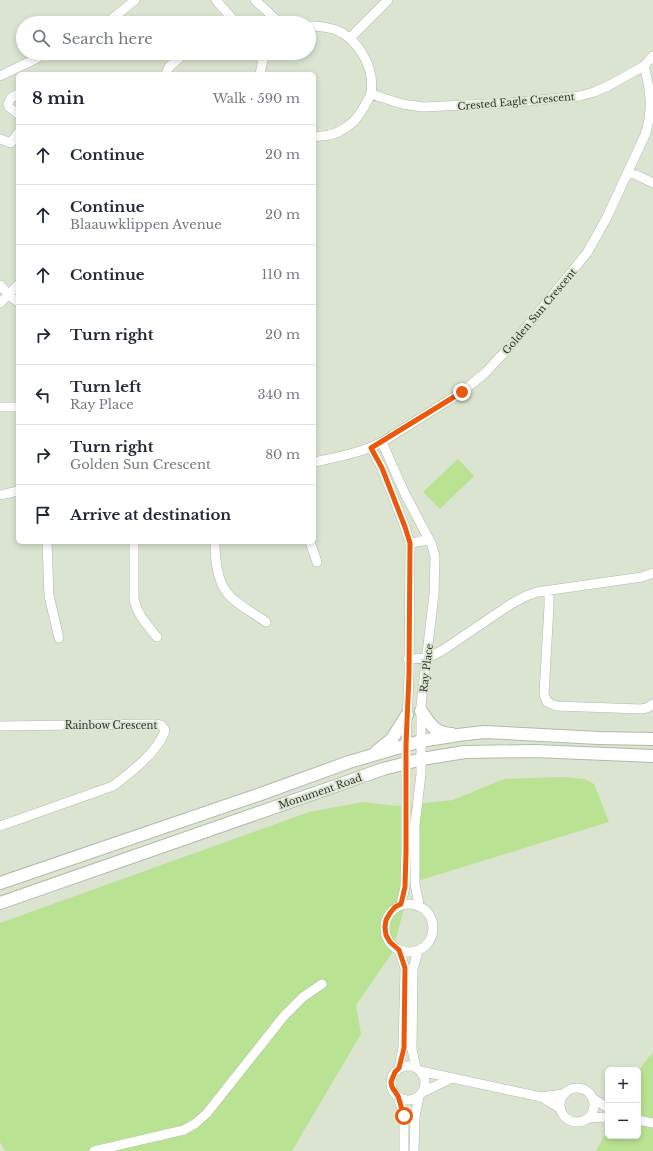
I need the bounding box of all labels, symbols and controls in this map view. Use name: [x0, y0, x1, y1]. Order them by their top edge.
search box: [16, 16, 316, 60]
icon: search: [30, 27, 52, 49]
text: Search here: [62, 29, 153, 48]
text: 8 min: [32, 88, 85, 109]
text: Walk · 590 m: [213, 90, 300, 107]
street label: Crested Eagle Crescent: [457, 90, 575, 113]
icon: ahead: [32, 144, 54, 166]
text: Continue: [70, 145, 145, 164]
text: 20 m: [265, 146, 300, 163]
text: Continue: [70, 197, 145, 216]
icon: ahead: [32, 204, 54, 226]
text: 20 m: [265, 206, 300, 223]
text: Blaauwklippen Avenue: [70, 216, 222, 233]
icon: ahead: [32, 264, 54, 286]
text: Continue: [70, 265, 145, 284]
street label: Golden Sun Crescent: [500, 265, 579, 357]
text: 110 m: [261, 266, 300, 283]
icon: right: [32, 324, 54, 346]
text: Turn right: [70, 325, 153, 344]
text: 20 m: [265, 326, 300, 343]
text: Turn left: [70, 377, 141, 396]
route end: [453, 383, 471, 401]
icon: left: [32, 384, 54, 406]
text: 340 m: [257, 386, 300, 403]
text: Ray Place: [70, 396, 134, 413]
text: Turn right: [70, 437, 153, 456]
icon: right: [32, 444, 54, 466]
text: 80 m: [265, 446, 300, 463]
text: Golden Sun Crescent: [70, 456, 211, 473]
icon: arrive: [32, 504, 54, 526]
text: Arrive at destination: [70, 505, 231, 524]
street label: Ray Place: [417, 643, 436, 693]
street label: Rainbow Crescent: [65, 719, 157, 732]
street label: Monument Road: [277, 771, 364, 812]
map controls: [605, 1067, 641, 1139]
button: +: [605, 1067, 641, 1103]
button: −: [605, 1103, 641, 1139]
route start: [395, 1107, 413, 1125]

